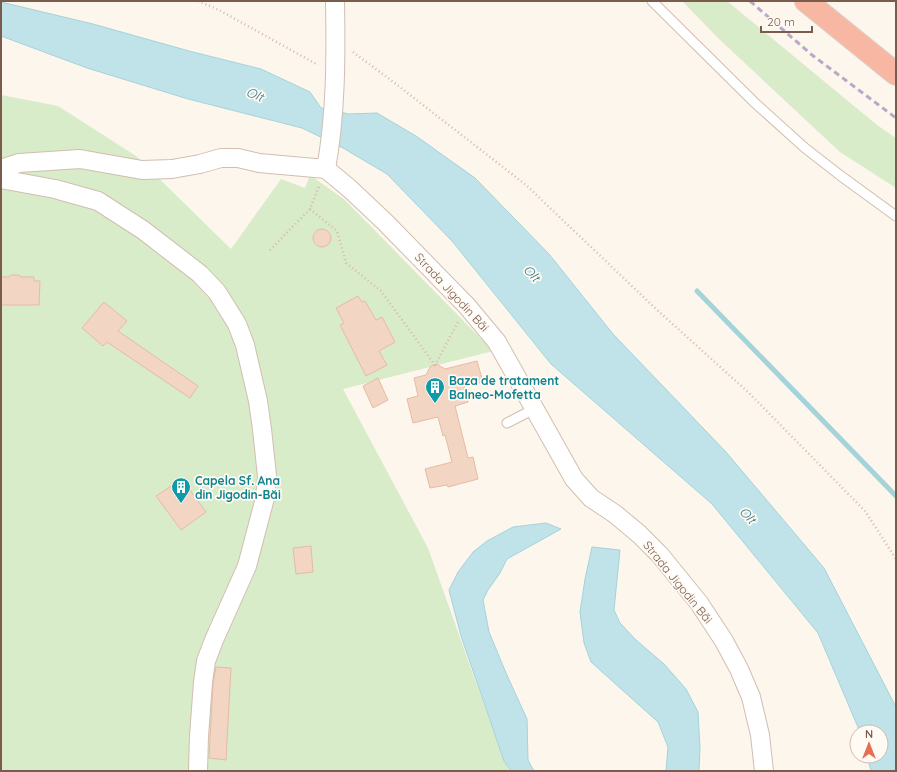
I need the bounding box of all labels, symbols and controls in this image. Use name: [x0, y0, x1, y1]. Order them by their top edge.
scale bar: [761, 8, 812, 34]
text: 20 m: [767, 14, 795, 29]
water label: Olt: [244, 83, 268, 105]
street label: Strada Jigodin Băi: [412, 250, 492, 334]
water label: Olt: [520, 261, 545, 286]
place label: Baza de tratament Balneo-Mofetta: [449, 373, 559, 402]
building icon: Baza de tratament Balneo-Mofetta: [424, 376, 446, 404]
place label: Capela Sf. Ana din Jigodin-Băi: [195, 473, 281, 502]
building icon: Capela Sf. Ana din Jigodin-Băi: [170, 476, 192, 504]
water label: Olt: [736, 503, 761, 528]
street label: Strada Jigodin Băi: [640, 538, 716, 626]
north arrow: [849, 724, 889, 764]
text: N: [865, 727, 873, 741]

